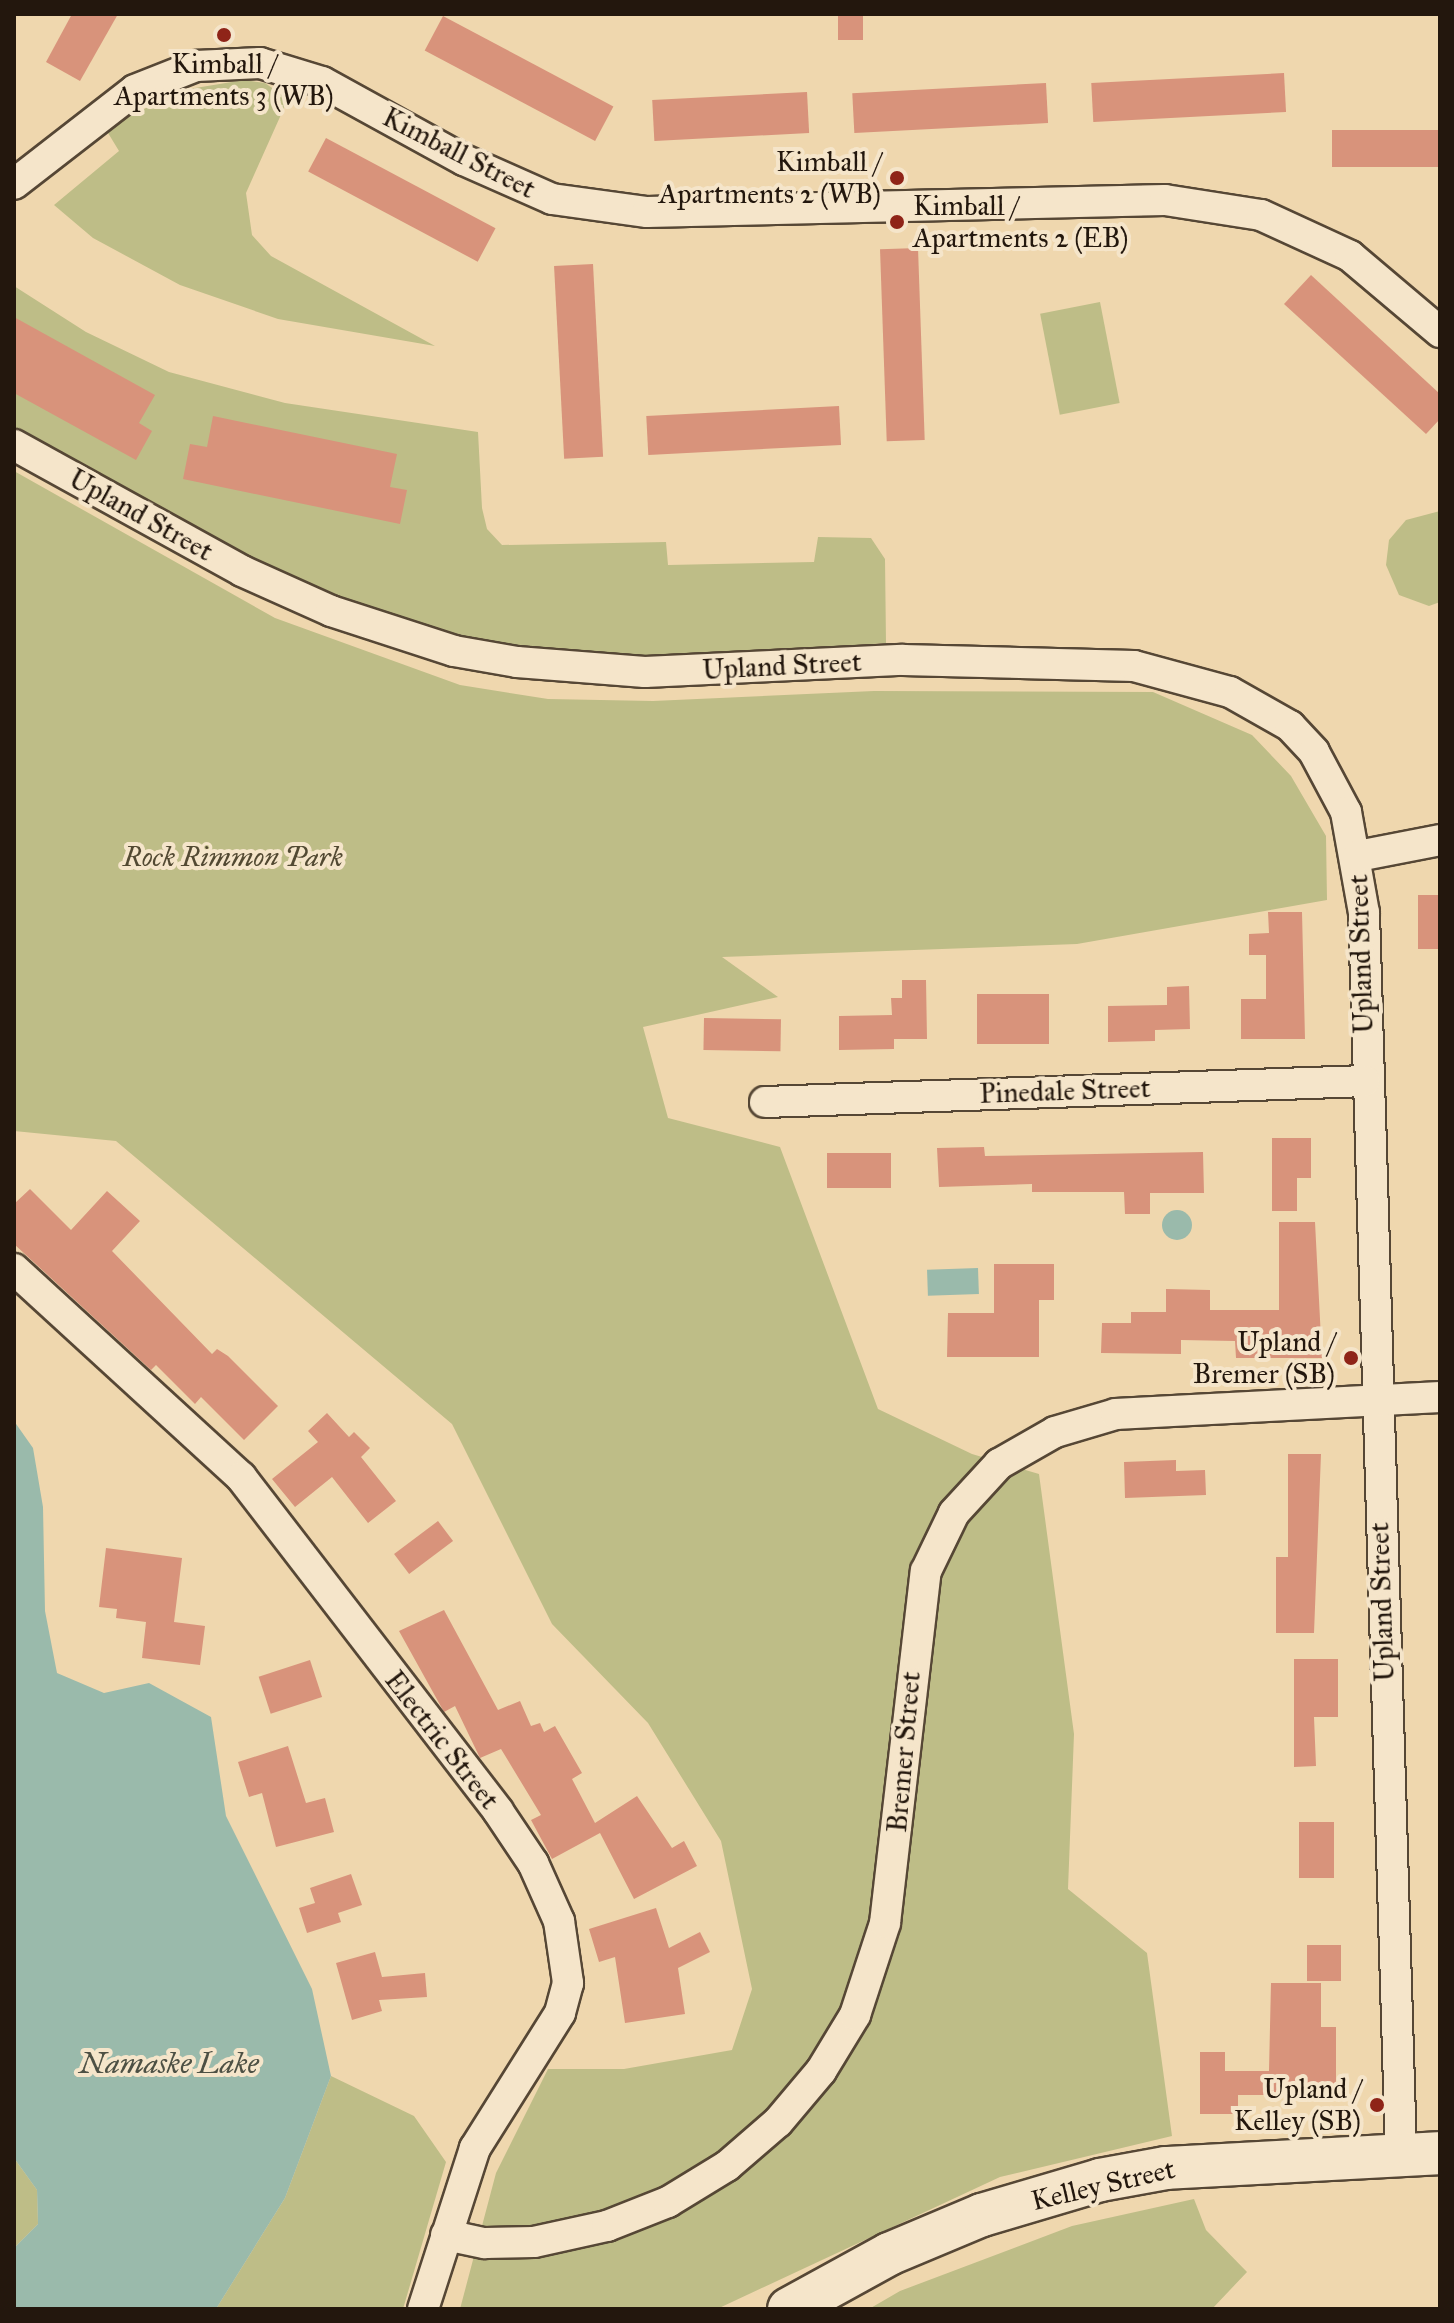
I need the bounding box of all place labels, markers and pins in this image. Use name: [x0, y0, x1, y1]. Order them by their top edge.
marker: Kimball / Apartments 3 (WB): [215, 26, 233, 44]
place label: Kimball / Apartments 3 (WB): [114, 47, 334, 113]
place label: Kimball / Apartments 2 (WB): [659, 145, 881, 211]
marker: Kimball / Apartments 2 (WB): [888, 169, 906, 187]
place label: Kimball / Apartments 2 (EB): [913, 189, 1129, 255]
marker: Kimball / Apartments 2 (EB): [888, 213, 906, 231]
place label: Upland / Bremer (SB): [1193, 1325, 1335, 1391]
marker: Upland / Bremer (SB): [1342, 1349, 1360, 1367]
place label: Upland / Kelley (SB): [1234, 2072, 1361, 2138]
marker: Upland / Kelley (SB): [1368, 2096, 1386, 2114]

